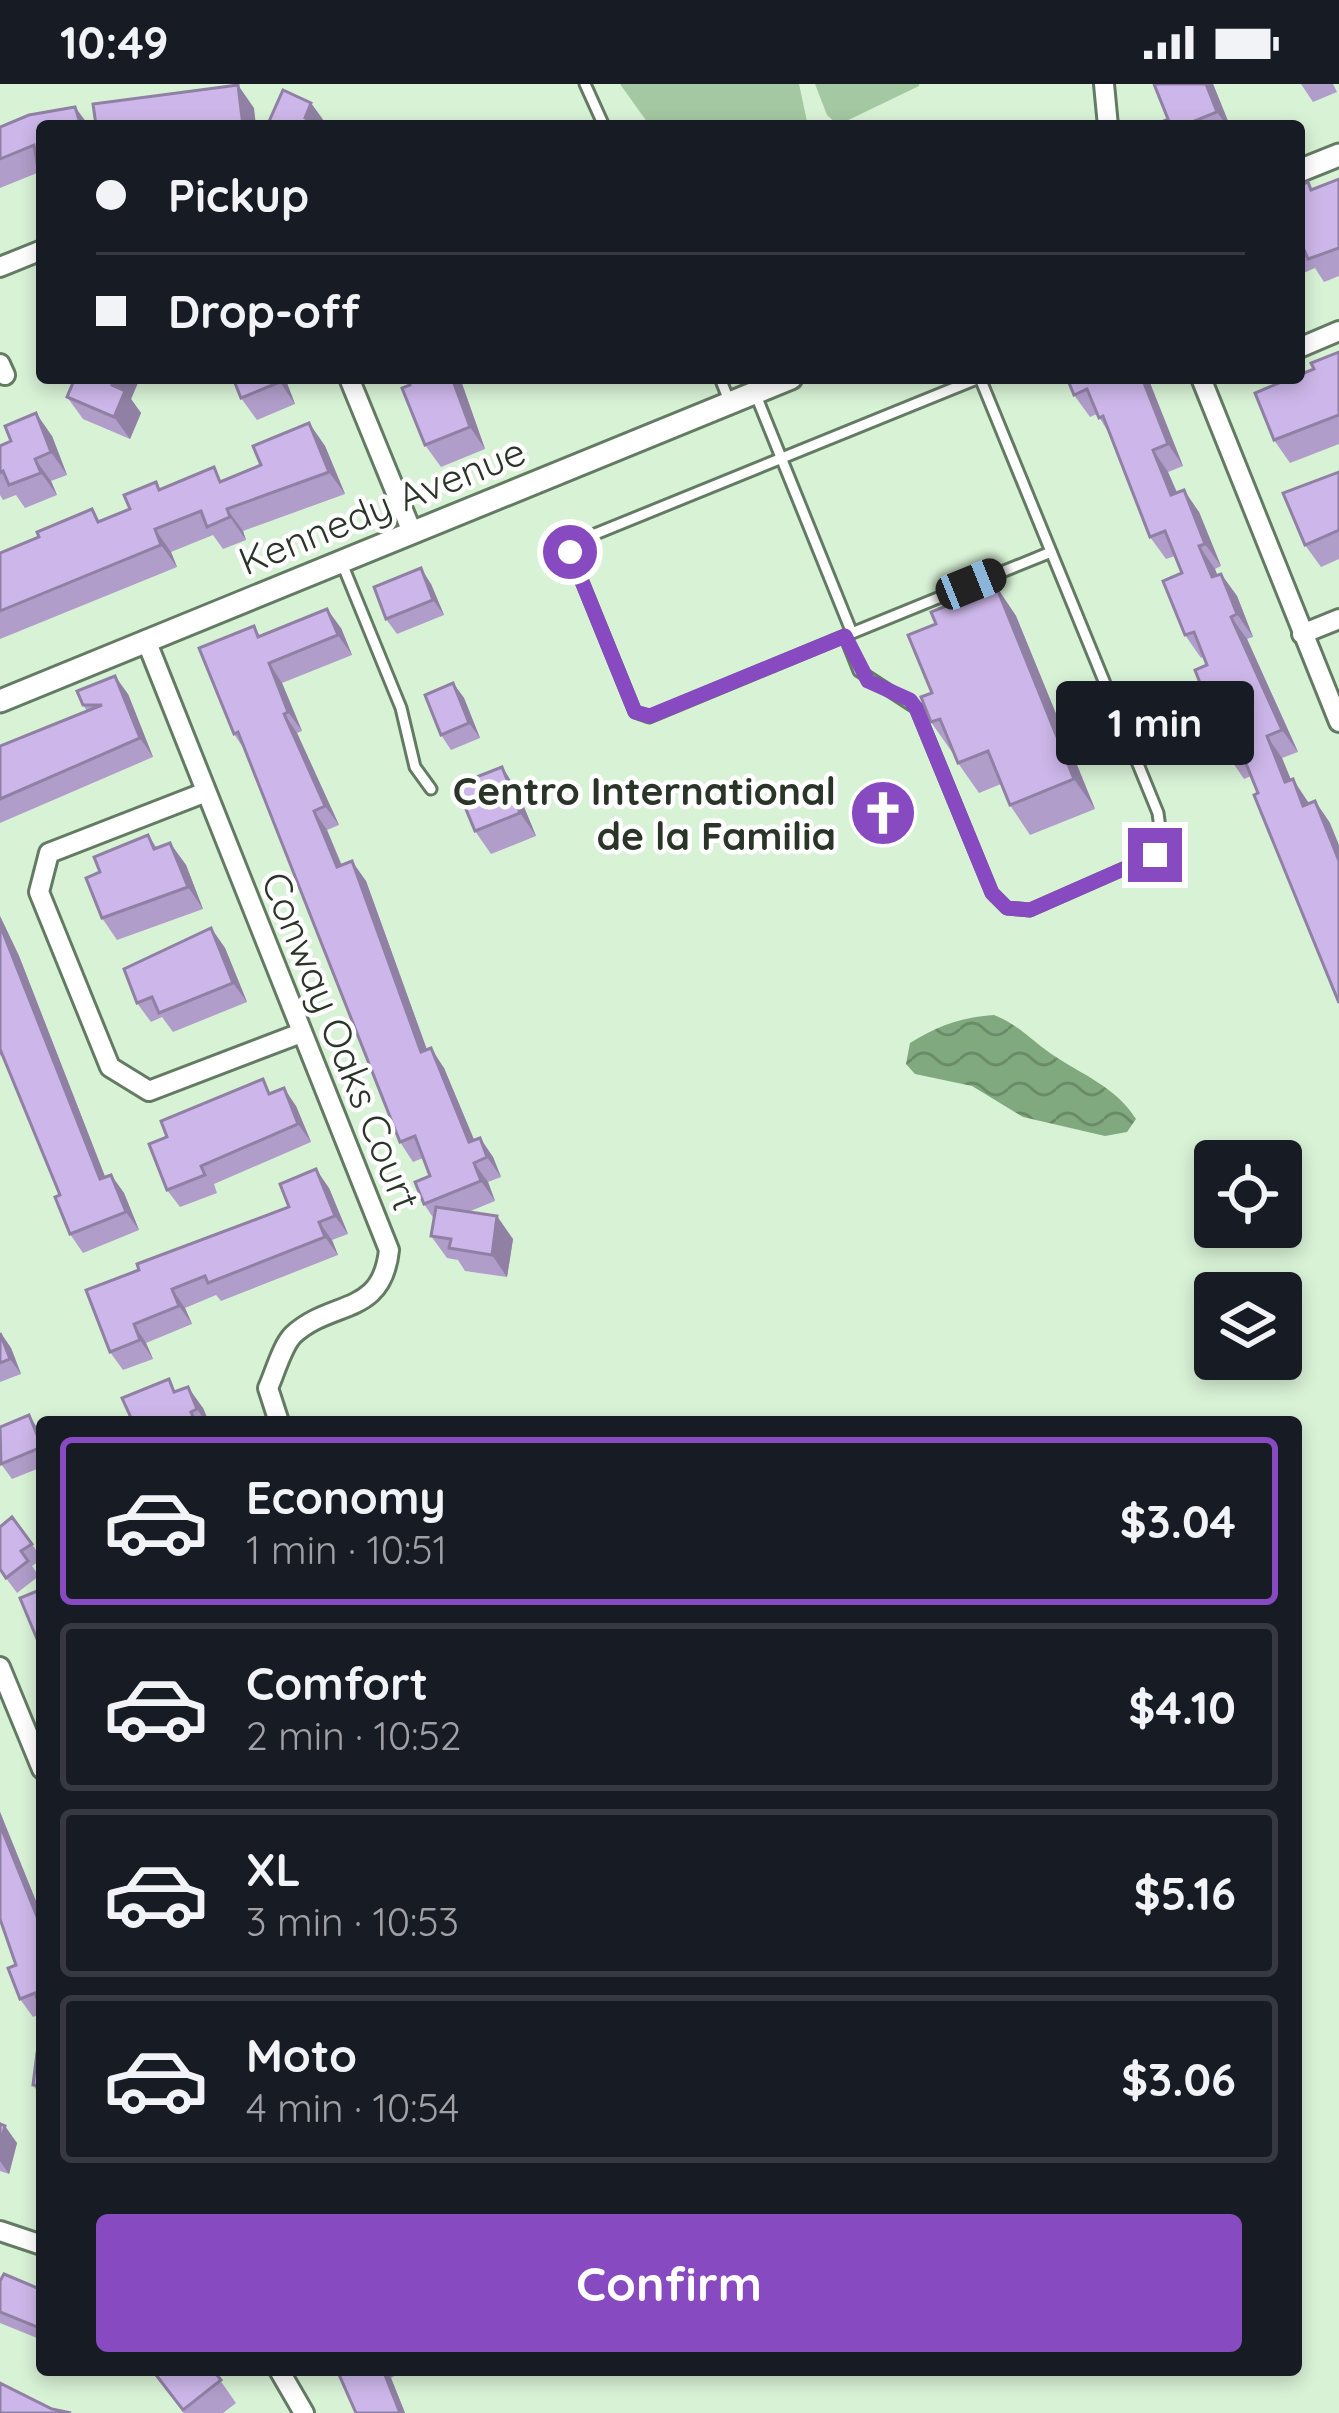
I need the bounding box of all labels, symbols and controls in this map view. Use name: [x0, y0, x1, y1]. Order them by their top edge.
text: 10:49: [60, 14, 169, 70]
text: Pickup: [168, 167, 309, 223]
text: Drop-off: [168, 283, 360, 339]
street label: Kennedy Avenue: [231, 426, 532, 585]
route start: [543, 525, 597, 579]
car: [931, 554, 1011, 614]
callout: 1 min: [1056, 681, 1254, 765]
text: 1 min: [1108, 698, 1202, 747]
place label: Centro International de la Familia: [453, 766, 836, 860]
church icon: Centro International de la Familia: [848, 778, 918, 848]
route end: [1128, 828, 1182, 882]
street label: Conway Oaks Court: [251, 865, 432, 1217]
map controls: [1194, 1140, 1302, 1380]
button: locate: [1194, 1140, 1302, 1248]
button: layers: [1194, 1272, 1302, 1380]
icon: car: [102, 1467, 210, 1575]
text: Economy: [246, 1469, 446, 1525]
text: $3.04: [1120, 1493, 1236, 1549]
text: 1 min · 10:51: [246, 1525, 447, 1574]
icon: car: [102, 1653, 210, 1761]
text: Comfort: [246, 1655, 428, 1711]
text: $4.10: [1129, 1679, 1236, 1735]
text: 2 min · 10:52: [246, 1711, 461, 1760]
icon: car: [102, 1839, 210, 1947]
text: XL: [246, 1841, 301, 1897]
text: $5.16: [1134, 1865, 1236, 1921]
text: 3 min · 10:53: [246, 1897, 459, 1946]
icon: car: [102, 2025, 210, 2133]
text: Moto: [246, 2027, 357, 2083]
text: $3.06: [1121, 2051, 1236, 2107]
text: 4 min · 10:54: [246, 2083, 459, 2132]
button: Confirm: [96, 2214, 1242, 2352]

